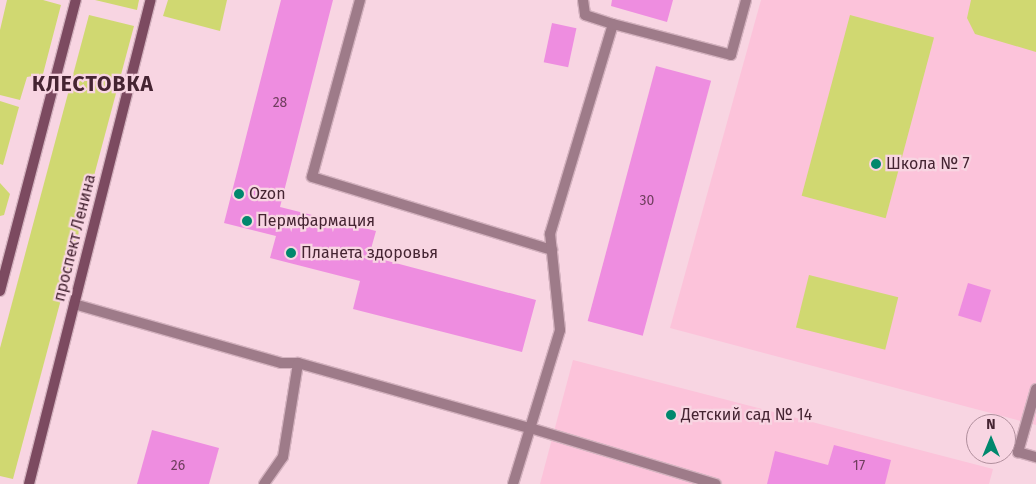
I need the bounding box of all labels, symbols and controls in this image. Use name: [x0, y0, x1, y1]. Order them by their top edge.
district label: КЛЕСТОВКА: [31, 71, 155, 97]
house number: 28: [273, 95, 287, 111]
place label: Школа № 7: [886, 154, 970, 174]
marker: Школа № 7: [870, 158, 882, 170]
street label: проспект Ленина: [50, 172, 100, 304]
place label: Ozon: [249, 184, 286, 204]
marker: Ozon: [233, 188, 245, 200]
house number: 30: [640, 193, 654, 209]
place label: Пермфармация: [257, 211, 375, 231]
marker: Пермфармация: [241, 215, 253, 227]
place label: Планета здоровья: [301, 243, 438, 263]
marker: Планета здоровья: [285, 247, 297, 259]
place label: Детский сад № 14: [681, 405, 812, 425]
marker: Детский сад № 14: [665, 409, 677, 421]
north arrow: [966, 414, 1016, 464]
text: N: [986, 416, 996, 433]
house number: 26: [171, 458, 185, 474]
house number: 17: [853, 458, 865, 474]

